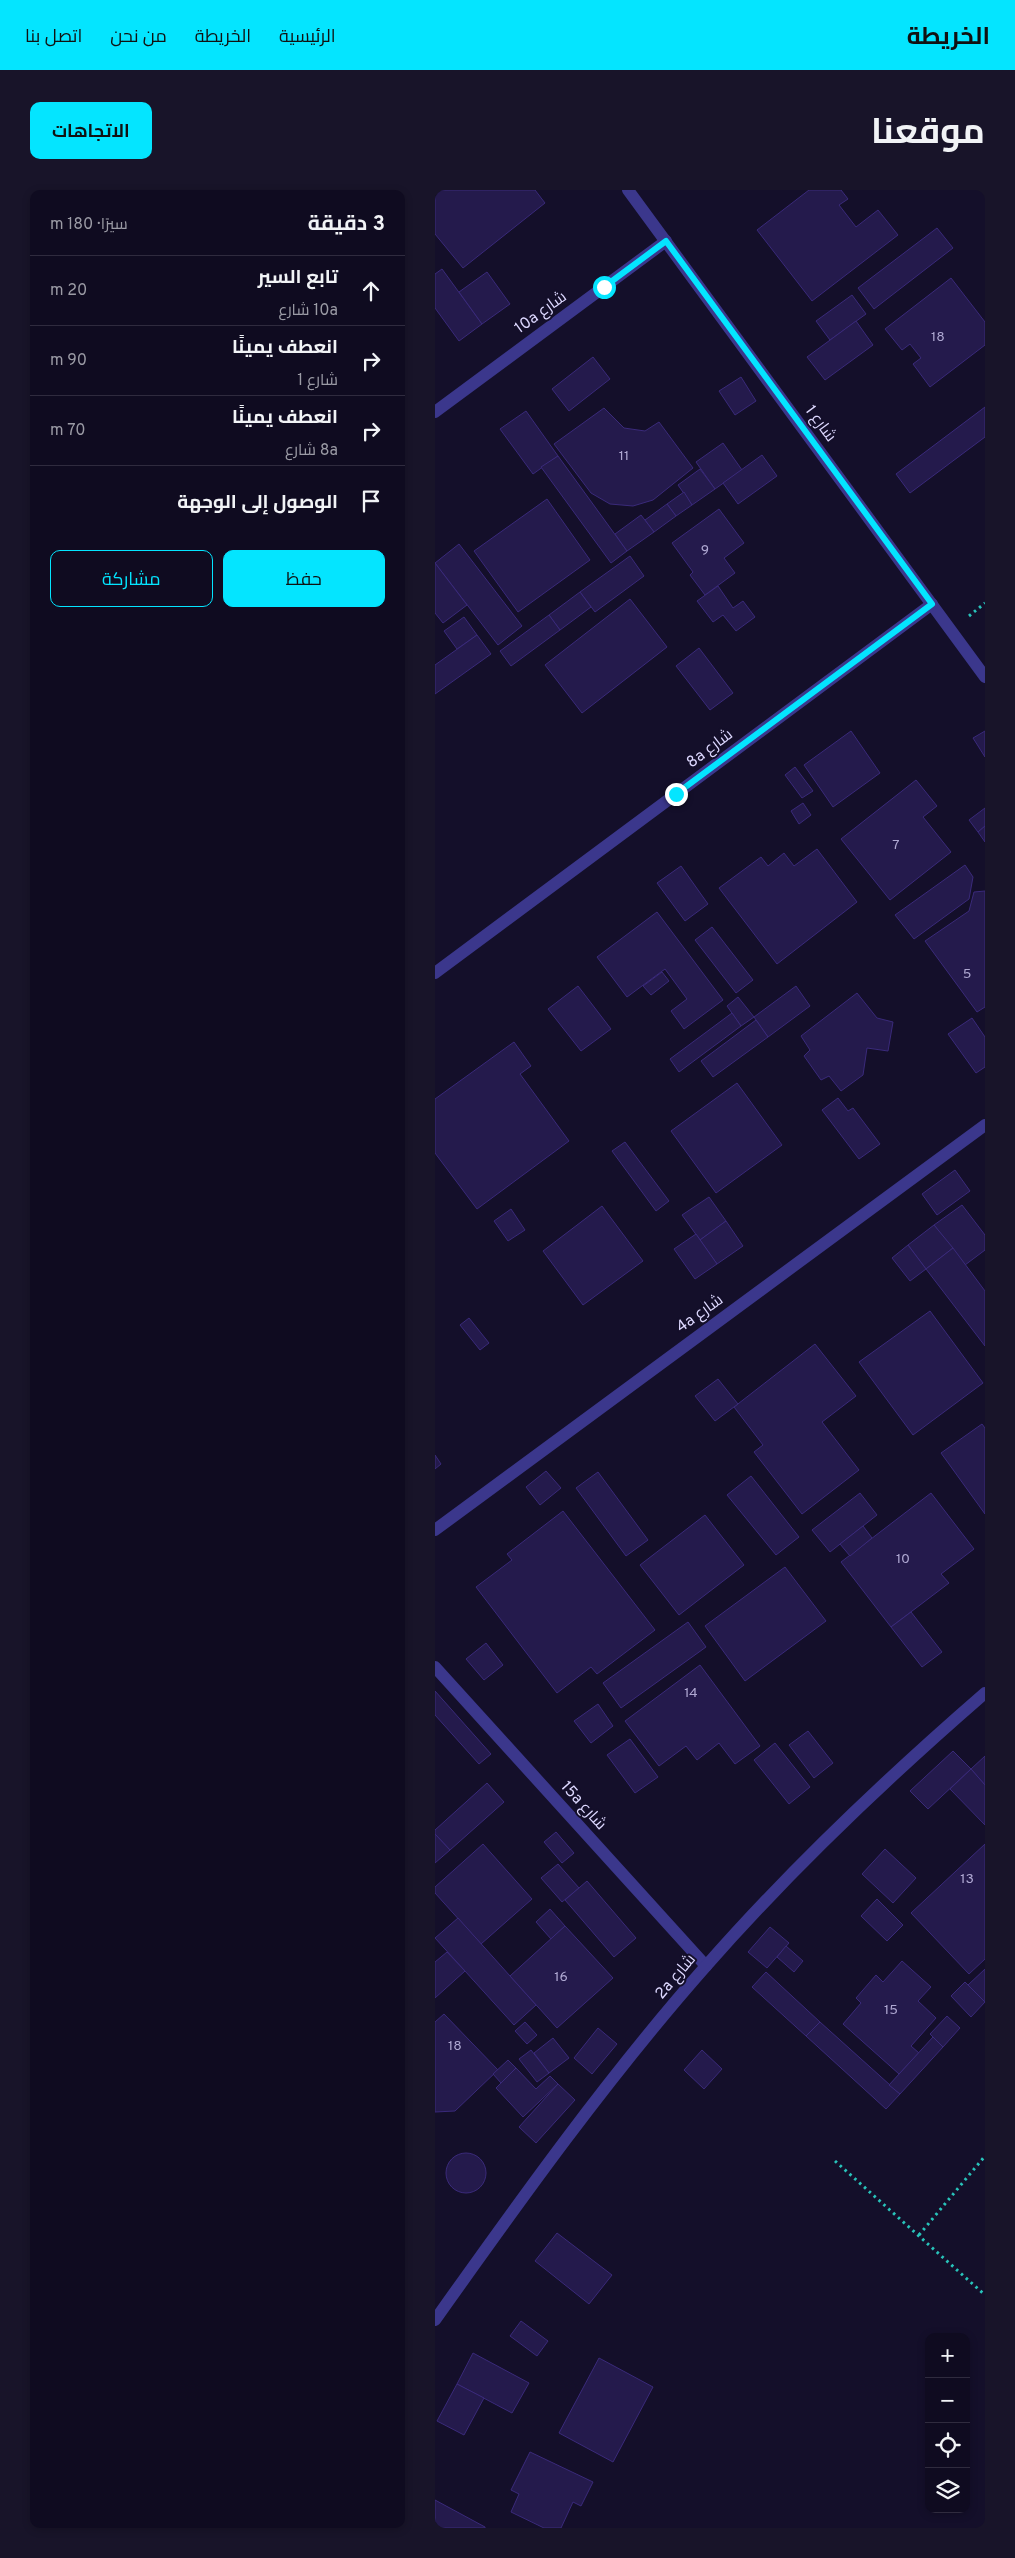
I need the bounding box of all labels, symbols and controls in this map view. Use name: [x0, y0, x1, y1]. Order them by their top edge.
text: الخريطة: [907, 23, 990, 53]
text: اتصل بنا: [25, 26, 82, 49]
text: من نحن: [110, 26, 167, 49]
text: الخريطة: [195, 26, 251, 49]
text: الرئيسية: [279, 26, 336, 49]
button: الاتجاهات: [30, 102, 152, 159]
text: موقعنا: [871, 112, 985, 156]
text: 3 دقيقة: [308, 211, 385, 238]
text: سيرًا · 180 m: [50, 215, 128, 235]
text: تابع السير: [258, 266, 338, 290]
route start: [593, 276, 616, 299]
icon: ahead: [357, 277, 385, 305]
text: 20 m: [50, 281, 87, 301]
street label: 10a شارع: [511, 287, 571, 339]
text: 10a شارع: [279, 301, 338, 321]
house number: 18: [931, 329, 945, 346]
text: انعطف يمينًا: [232, 336, 338, 360]
icon: right: [357, 347, 385, 375]
text: 90 m: [50, 351, 87, 371]
text: شارع 1: [297, 371, 338, 391]
street label: شارع 1: [800, 402, 840, 446]
text: انعطف يمينًا: [232, 406, 338, 430]
icon: right: [357, 417, 385, 445]
text: 70 m: [50, 421, 85, 441]
text: 8a شارع: [285, 441, 338, 461]
house number: 11: [619, 448, 629, 465]
icon: arrive: [357, 487, 385, 515]
text: الوصول إلى الوجهة: [177, 491, 338, 515]
house number: 9: [701, 542, 709, 559]
button: مشاركة: [50, 550, 213, 607]
button: حفظ: [223, 550, 385, 607]
street label: 8a شارع: [683, 725, 737, 773]
route end: [665, 783, 688, 806]
house number: 7: [892, 837, 900, 854]
house number: 5: [963, 966, 971, 983]
street label: 4a شارع: [673, 1290, 727, 1338]
house number: 10: [896, 1551, 910, 1568]
house number: 14: [684, 1685, 698, 1702]
street label: 15a شارع: [556, 1777, 610, 1835]
house number: 13: [960, 1871, 974, 1888]
street label: 2a شارع: [651, 1950, 701, 2004]
house number: 16: [554, 1969, 568, 1986]
house number: 15: [884, 2002, 898, 2019]
house number: 18: [448, 2038, 462, 2055]
map controls: [925, 2333, 970, 2513]
button: +: [925, 2333, 970, 2378]
button: −: [925, 2378, 970, 2423]
button: locate: [925, 2423, 970, 2468]
button: layers: [925, 2468, 970, 2513]

